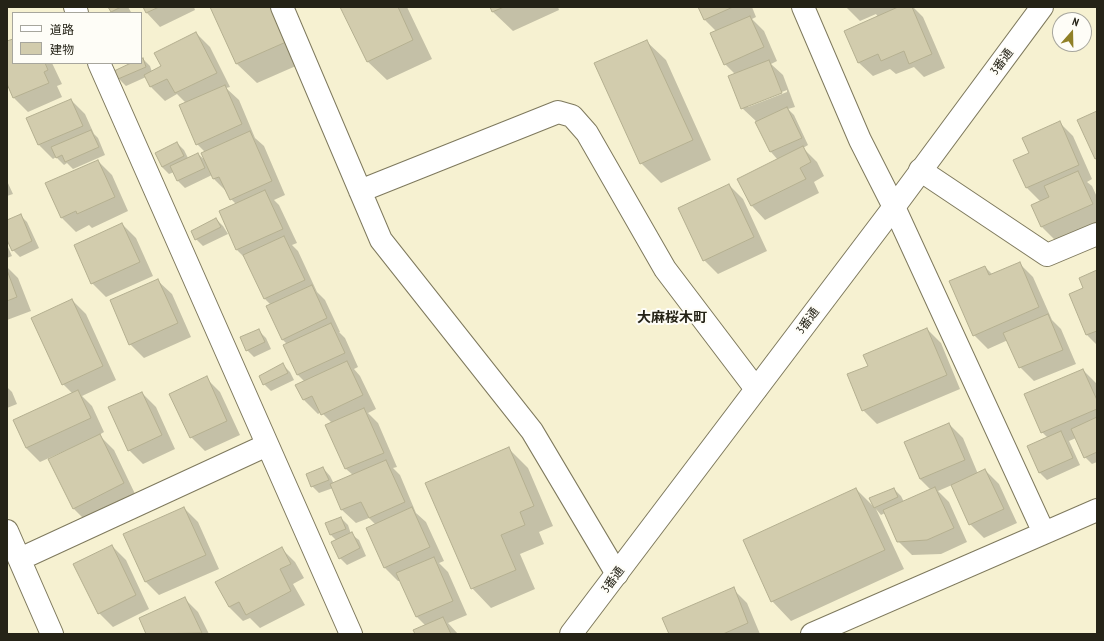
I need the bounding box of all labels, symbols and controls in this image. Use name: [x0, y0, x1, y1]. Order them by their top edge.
legend: [12, 12, 142, 64]
north arrow: [1052, 12, 1092, 52]
text: N: [1071, 14, 1081, 29]
text: 道路: [50, 22, 74, 37]
text: 建物: [50, 42, 74, 57]
street label: 3番通: [987, 46, 1017, 78]
street label: 3番通: [793, 305, 823, 337]
district label: 大麻桜木町: [637, 310, 707, 326]
street label: 3番通: [598, 564, 628, 596]

